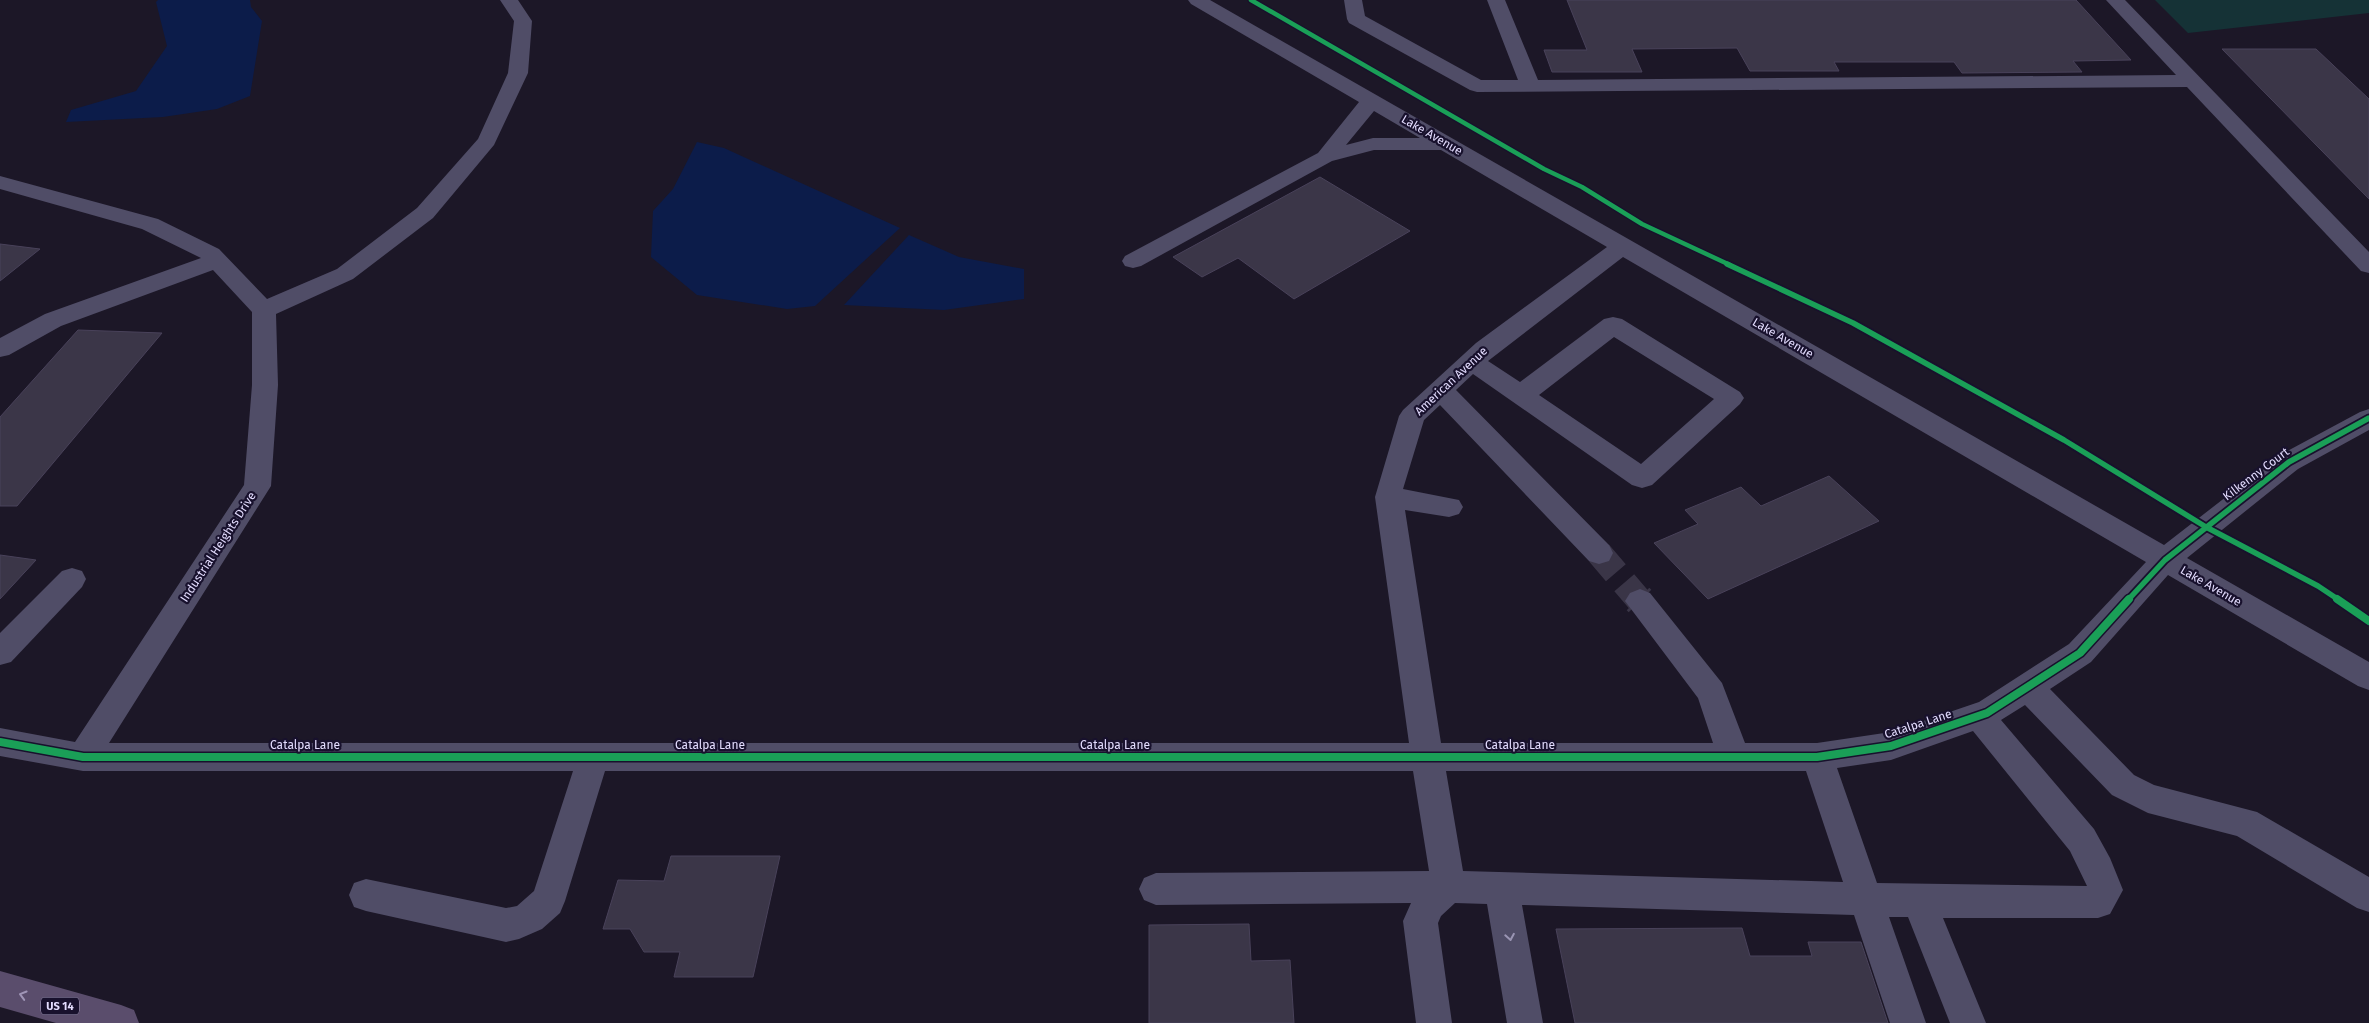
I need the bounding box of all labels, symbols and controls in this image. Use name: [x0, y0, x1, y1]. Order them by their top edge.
street label: Lake Avenue: [1399, 112, 1465, 158]
street label: Lake Avenue: [1750, 315, 1816, 361]
street label: American Avenue: [1412, 344, 1490, 418]
street label: Kilkenny Court: [2220, 444, 2292, 503]
street label: Industrial Heights Drive: [177, 489, 259, 605]
street label: Lake Avenue: [2178, 563, 2244, 609]
street label: Catalpa Lane: [1883, 707, 1953, 741]
street label: Catalpa Lane: [270, 738, 340, 752]
street label: Catalpa Lane: [675, 738, 745, 752]
street label: Catalpa Lane: [1080, 738, 1150, 752]
street label: Catalpa Lane: [1485, 738, 1555, 752]
one-way arrow: [1505, 932, 1515, 941]
one-way arrow: [20, 991, 28, 1001]
road number: US 14: [41, 998, 79, 1014]

